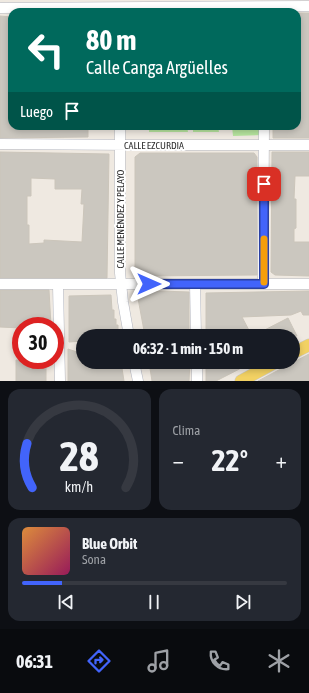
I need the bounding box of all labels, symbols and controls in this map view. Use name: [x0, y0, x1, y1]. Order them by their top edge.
icon: left: [20, 24, 72, 76]
text: 80 m: [86, 24, 136, 56]
text: Calle Canga Argüelles: [86, 57, 228, 78]
icon: arrive: [61, 100, 83, 122]
text: Luego: [20, 103, 53, 120]
street label: CALLE EZCURDIA: [124, 140, 184, 151]
pin: [247, 167, 281, 201]
street label: CALLE MENÉNDEZ Y PELAYO: [115, 169, 126, 268]
icon: arrive: [253, 173, 275, 195]
position arrow: [128, 263, 170, 305]
speed limit sign: 30: [12, 317, 64, 369]
text: 06:32 · 1 min · 150 m: [133, 340, 243, 357]
text: Clima: [173, 423, 200, 438]
text: 28: [60, 431, 99, 479]
text: 22°: [212, 443, 248, 477]
text: −: [173, 447, 184, 473]
text: +: [276, 447, 287, 473]
text: km/h: [65, 478, 93, 494]
text: Blue Orbit: [82, 535, 137, 552]
text: Sona: [82, 552, 106, 567]
icon: previous: [55, 591, 77, 613]
icon: pause: [143, 591, 165, 613]
icon: next: [232, 591, 254, 613]
icon: directions: [85, 647, 113, 675]
icon: music: [145, 647, 173, 675]
icon: phone: [205, 647, 233, 675]
icon: climate: [265, 647, 293, 675]
text: 06:31: [16, 651, 53, 672]

